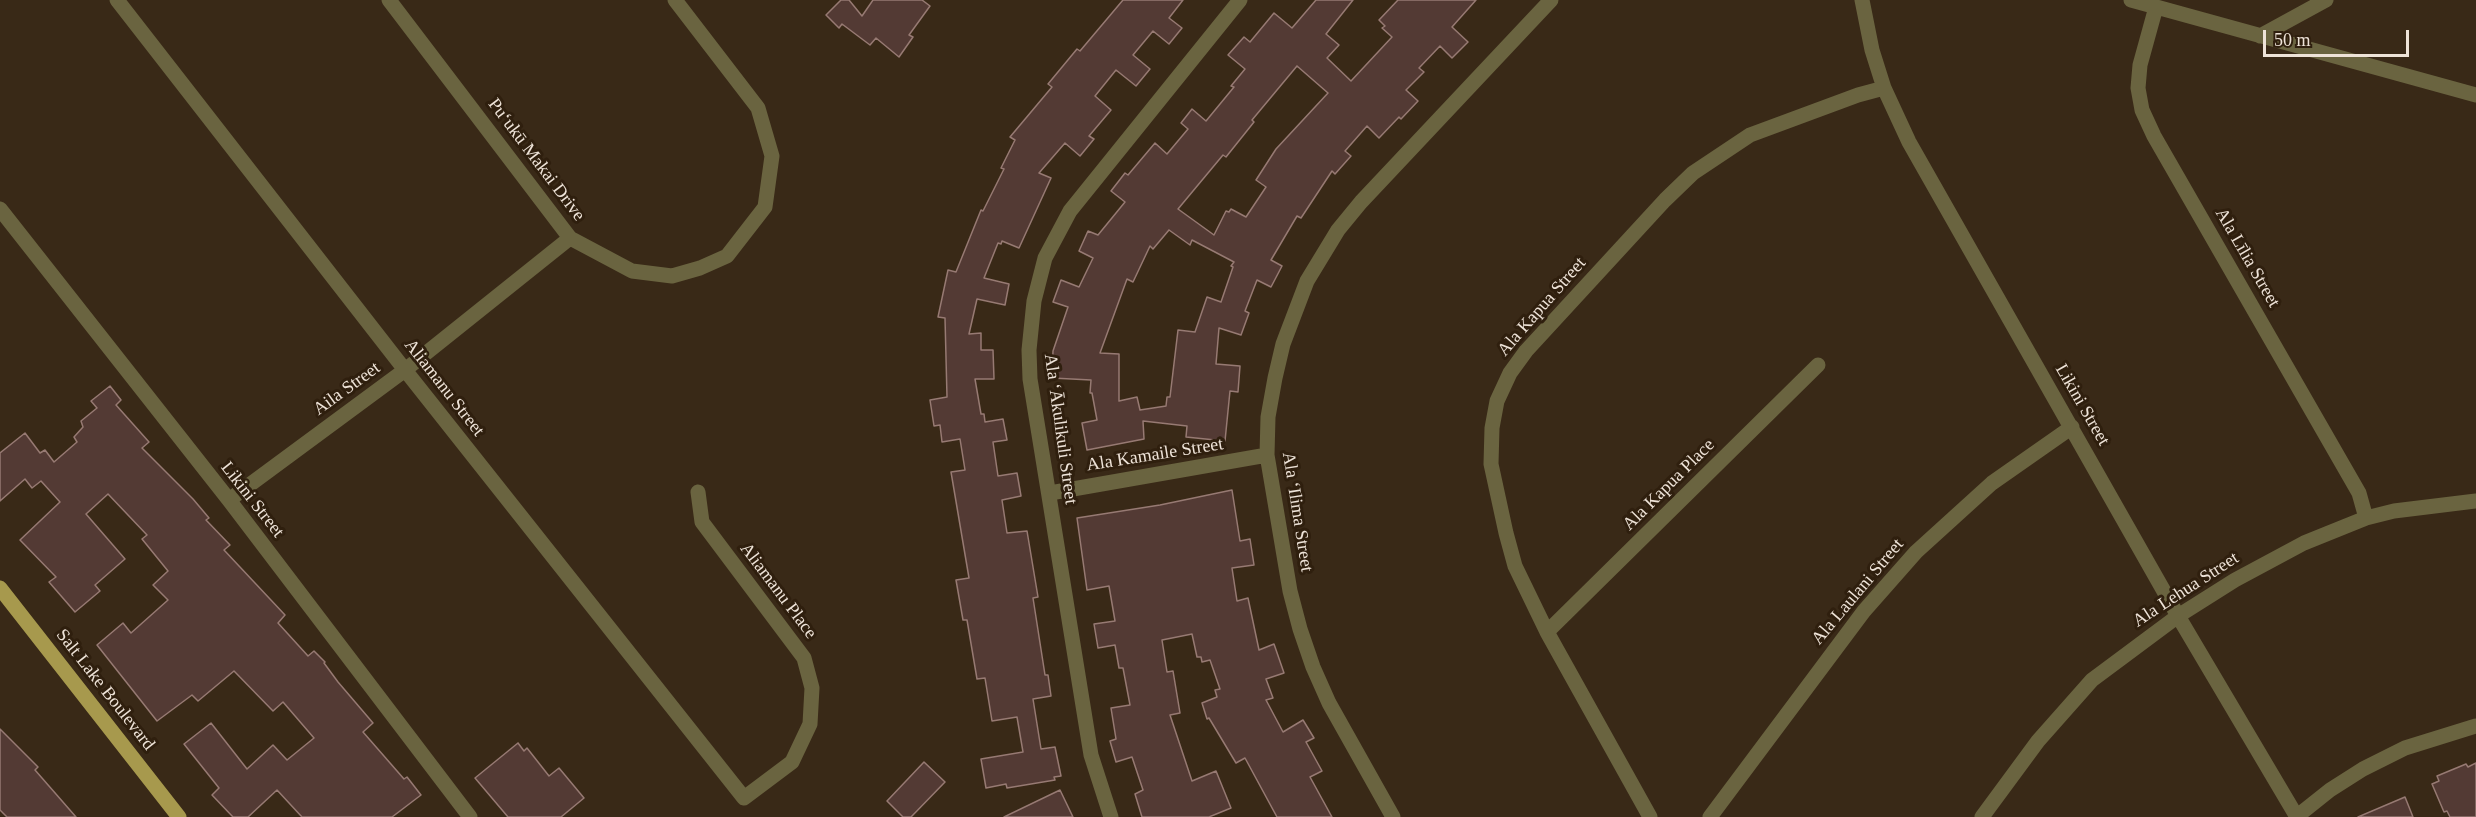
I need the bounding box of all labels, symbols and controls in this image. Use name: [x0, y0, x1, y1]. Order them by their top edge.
scale bar: [2266, 18, 2412, 56]
text: 50 m: [2274, 30, 2311, 50]
street label: Puʻukū Makai Drive: [483, 94, 589, 226]
street label: Ala Līlia Street: [2210, 205, 2284, 311]
street label: Ala Kapua Street: [1493, 253, 1591, 361]
street label: Aliamanu Street: [399, 335, 489, 441]
street label: Ala ʻĀkulikuli Street: [1039, 352, 1081, 506]
street label: Aila Street: [309, 357, 385, 421]
street label: Likini Street: [2050, 360, 2114, 450]
street label: Ala Kamaile Street: [1085, 434, 1225, 476]
street label: Ala Kapua Place: [1619, 435, 1719, 535]
street label: Ala ʻIlima Street: [1277, 451, 1317, 573]
street label: Likini Street: [216, 458, 288, 542]
street label: Ala Laulani Street: [1807, 535, 1909, 649]
street label: Aliamanu Place: [735, 539, 821, 643]
street label: Ala Lehua Street: [2129, 548, 2243, 632]
street label: Salt Lake Boulevard: [51, 625, 159, 755]

